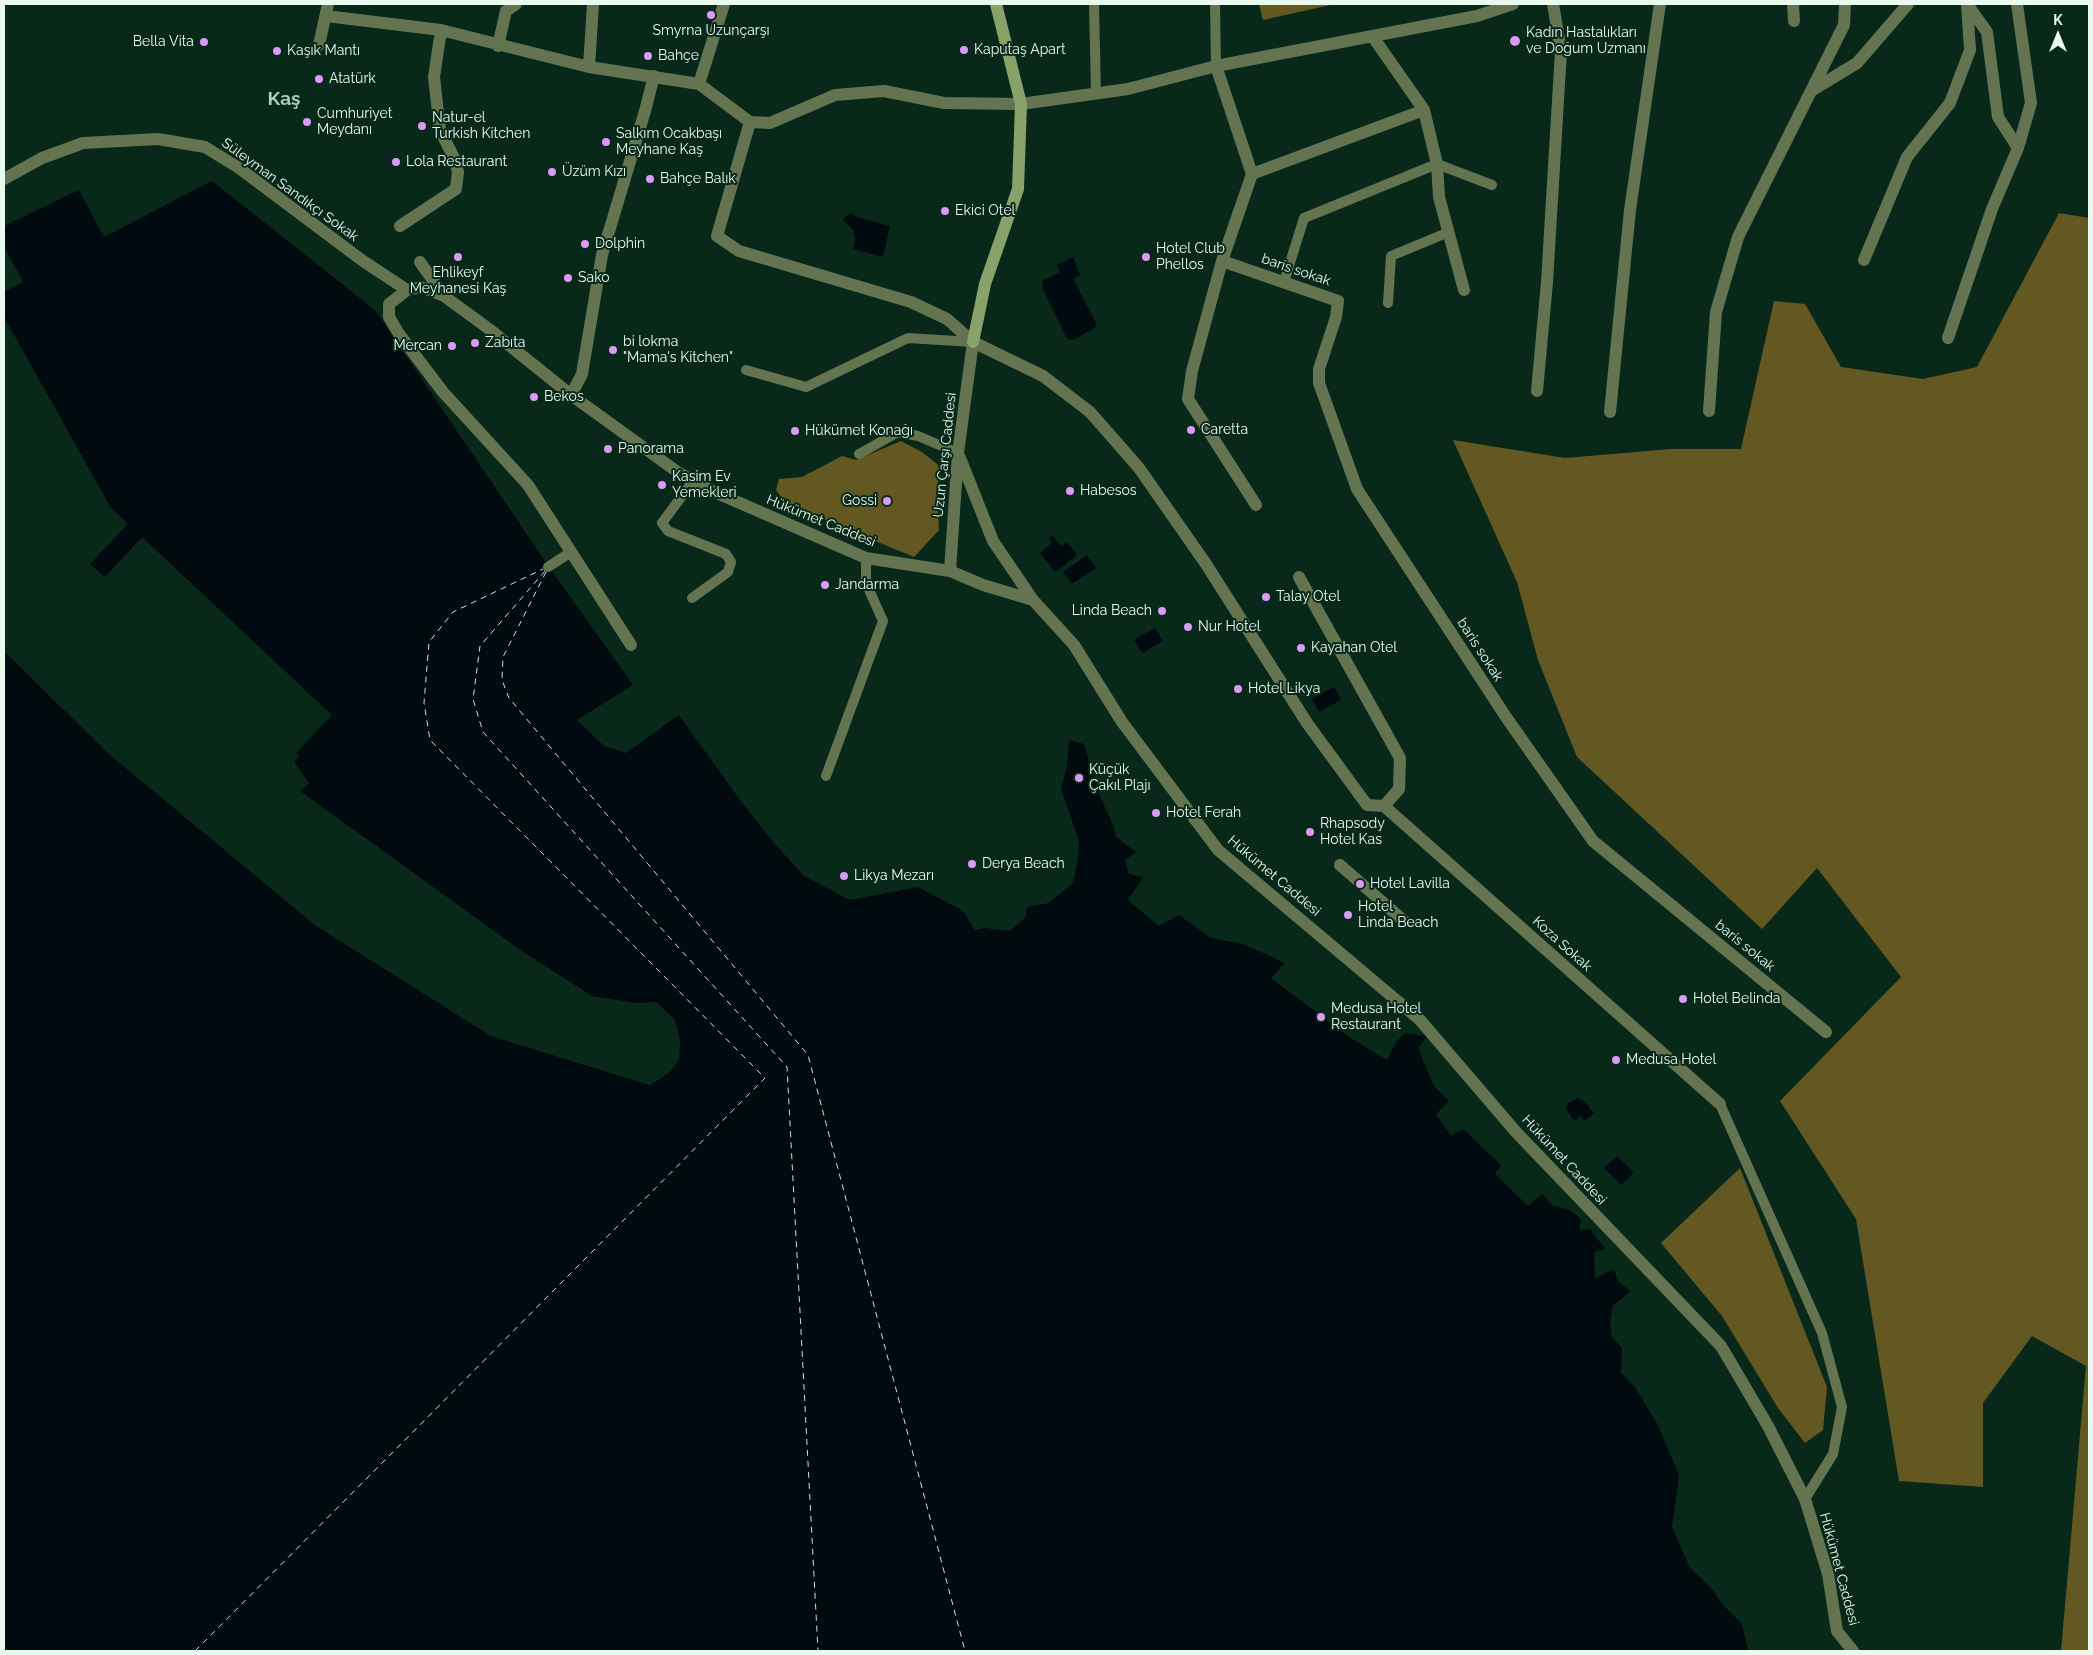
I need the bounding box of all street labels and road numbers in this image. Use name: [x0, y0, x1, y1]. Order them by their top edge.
street label: Süleyman Sandıkçı Sokak: [218, 135, 362, 245]
street label: baris sokak: [1259, 250, 1333, 290]
street label: Uzun Çarşı Caddesi: [930, 392, 960, 518]
street label: Hükümet Caddesi: [764, 491, 878, 551]
street label: baris sokak: [1453, 615, 1507, 685]
street label: Hükümet Caddesi: [1224, 832, 1324, 920]
street label: Koza Sokak: [1529, 913, 1595, 975]
street label: baris sokak: [1712, 917, 1778, 975]
street label: Hükümet Caddesi: [1518, 1112, 1610, 1208]
street label: Hükümet Caddesi: [1816, 1511, 1862, 1627]

